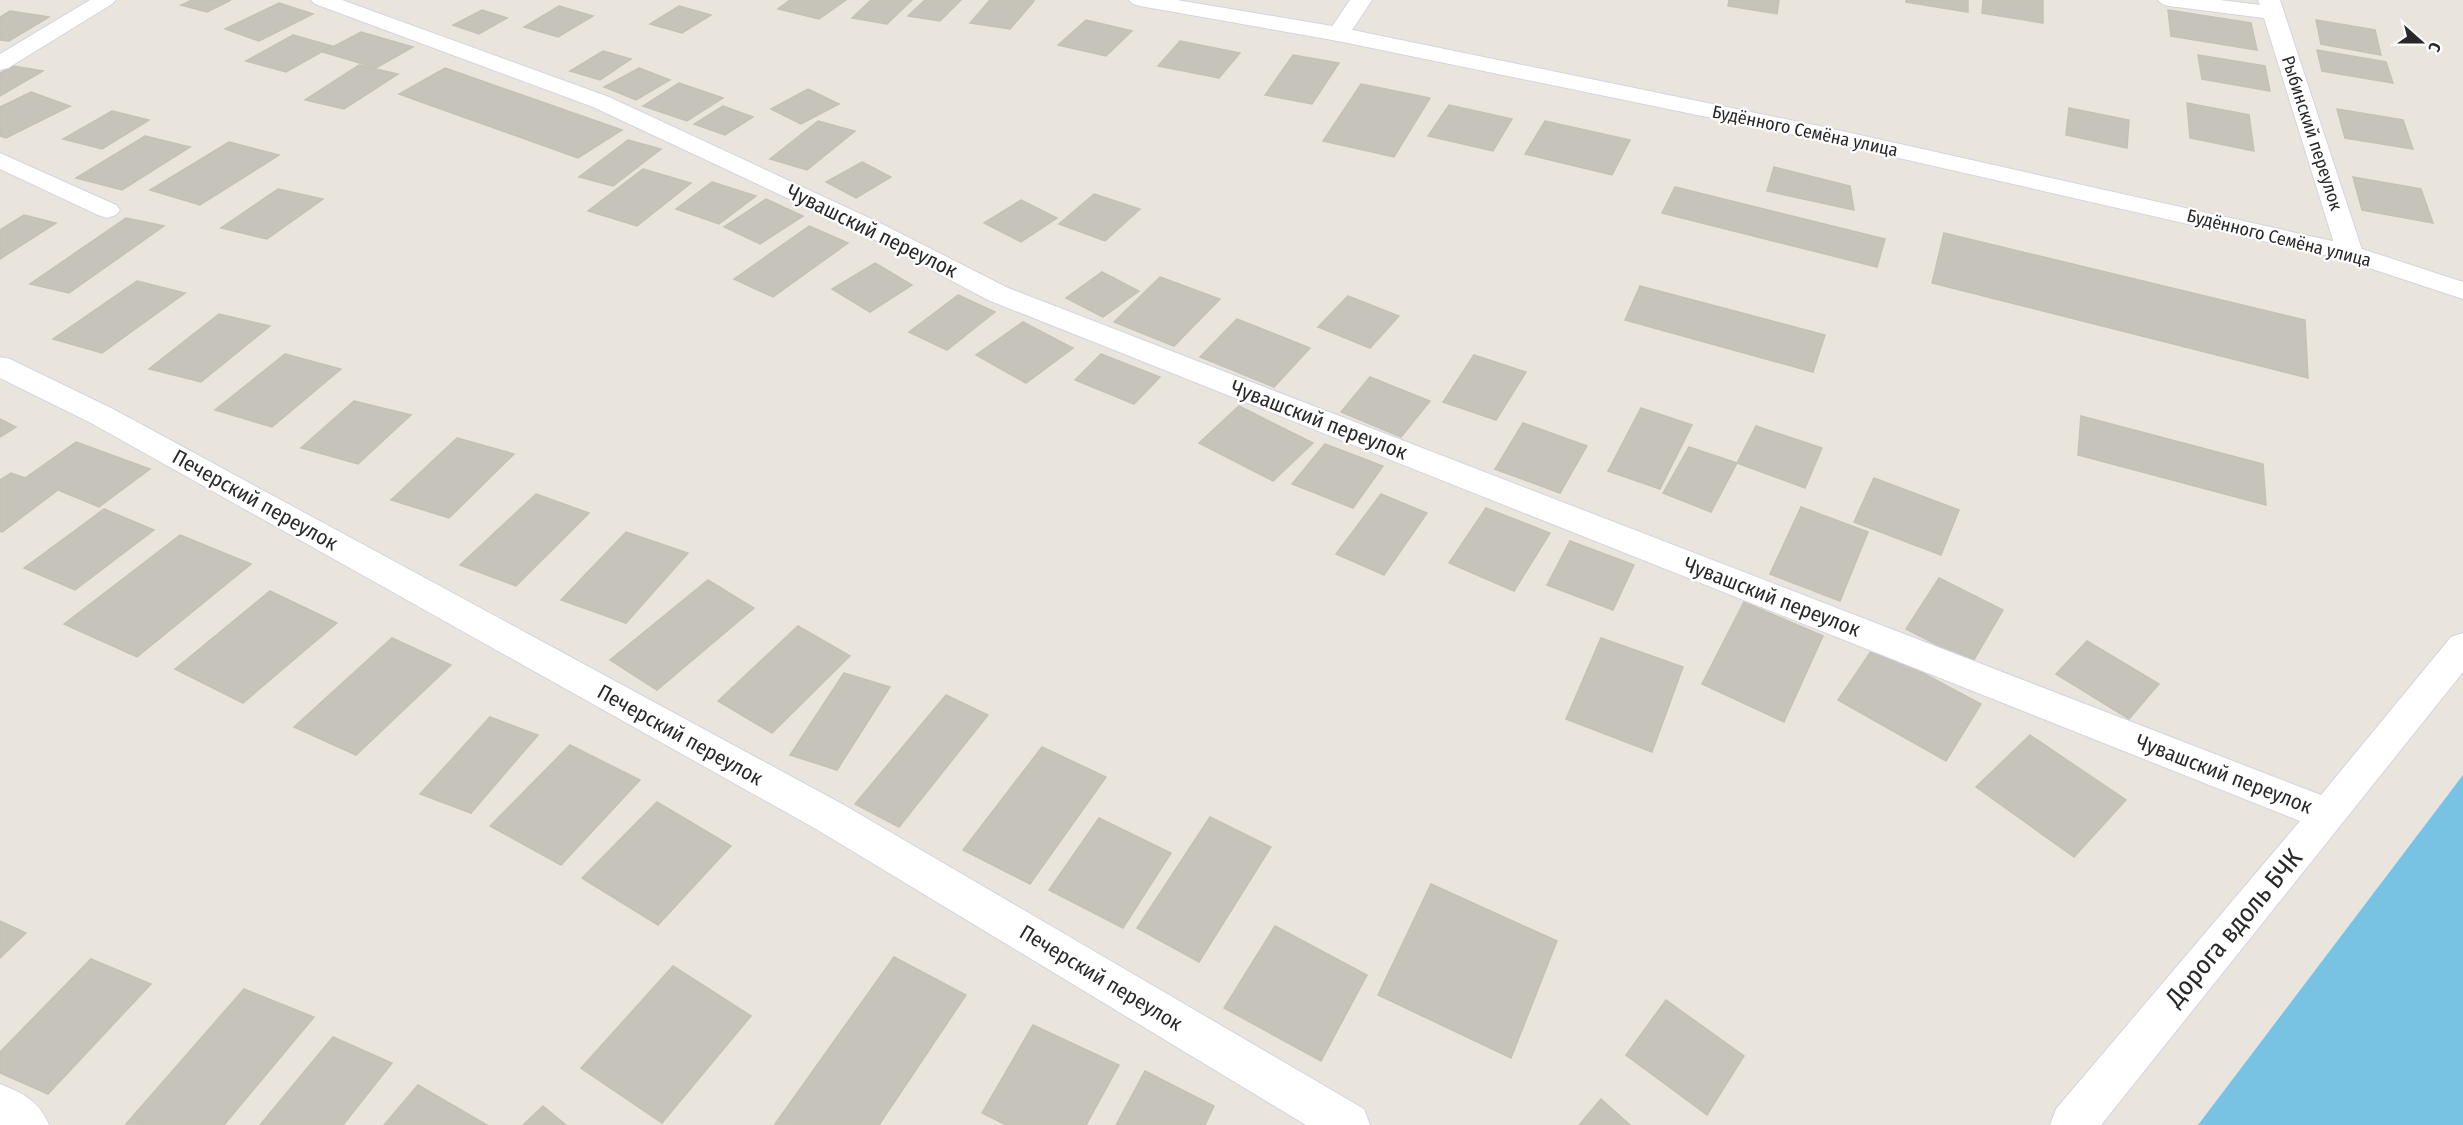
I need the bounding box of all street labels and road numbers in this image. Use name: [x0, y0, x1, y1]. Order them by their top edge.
street label: Рыбинский переулок: [2277, 53, 2348, 214]
street label: Будённого Семёна улица: [1710, 101, 1900, 161]
street label: Чувашский переулок: [782, 178, 962, 284]
street label: Будённого Семёна улица: [2185, 204, 2374, 272]
street label: Чувашский переулок: [1227, 374, 1411, 466]
street label: Печерский переулок: [168, 444, 342, 556]
street label: Чувашский переулок: [1680, 551, 1864, 643]
street label: Печерский переулок: [593, 679, 767, 791]
street label: Чувашский переулок: [2132, 728, 2316, 820]
street label: Дорога вдоль БЧК: [2159, 843, 2309, 1014]
street label: Печерский переулок: [1015, 919, 1187, 1037]

